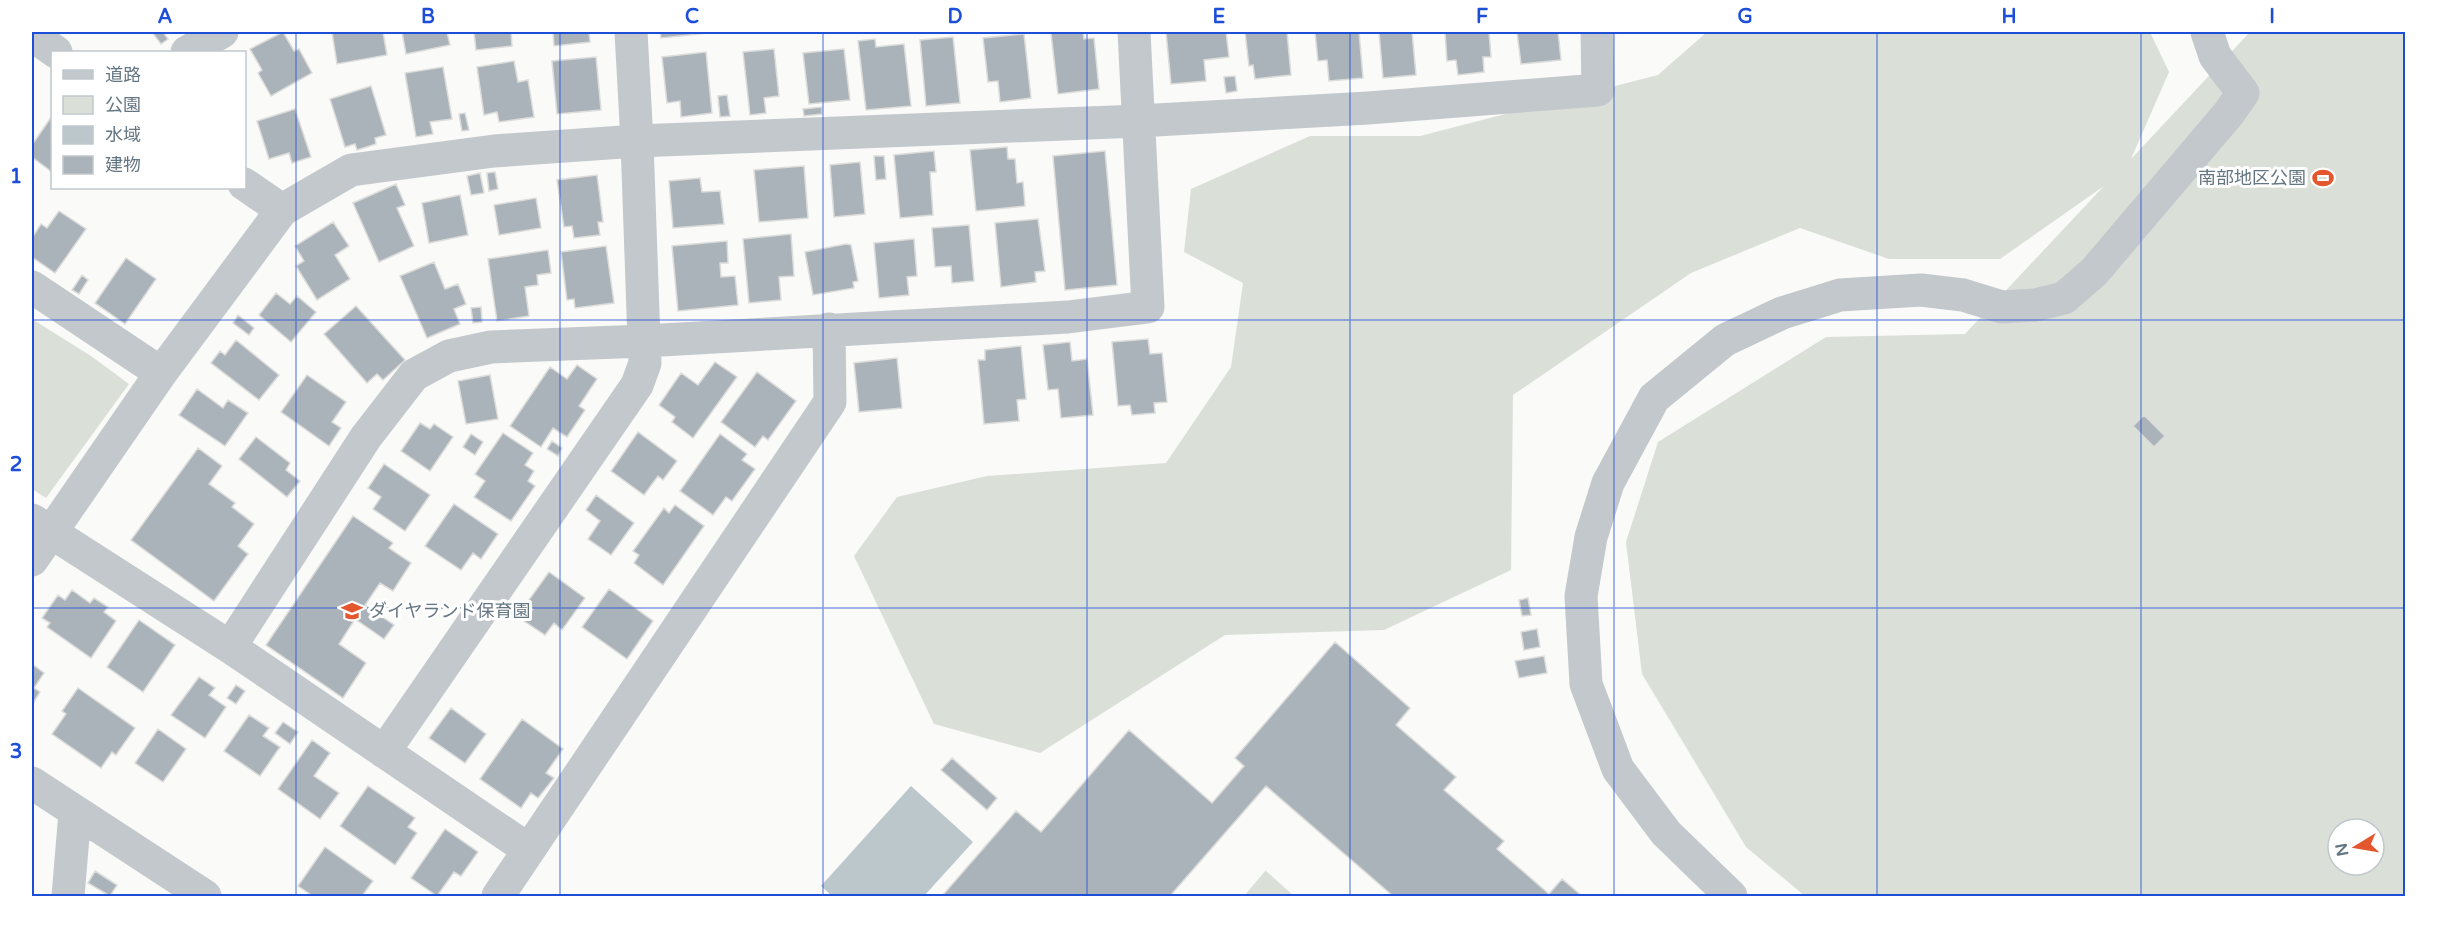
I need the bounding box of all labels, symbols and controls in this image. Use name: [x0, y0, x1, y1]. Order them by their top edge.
text: A: [158, 5, 173, 29]
text: B: [421, 5, 435, 29]
text: C: [685, 5, 699, 29]
text: D: [947, 5, 963, 29]
text: E: [1213, 5, 1226, 29]
text: F: [1476, 5, 1488, 29]
text: G: [1737, 5, 1753, 29]
text: H: [2001, 5, 2017, 29]
text: I: [2269, 5, 2275, 29]
legend: [51, 51, 246, 189]
text: 道路: [105, 64, 141, 86]
text: 公園: [105, 94, 141, 116]
text: 水域: [105, 124, 141, 146]
text: 建物: [105, 154, 141, 176]
text: 1: [10, 165, 22, 189]
sports icon: 南部地区公園: [2311, 166, 2335, 190]
place label: 南部地区公園: [2198, 167, 2306, 189]
text: 2: [10, 453, 22, 477]
school or university icon: ダイヤランド保育園: [340, 599, 364, 623]
place label: ダイヤランド保育園: [369, 600, 530, 622]
text: 3: [10, 740, 22, 764]
north arrow: [2326, 817, 2386, 877]
text: N: [2331, 841, 2353, 858]

